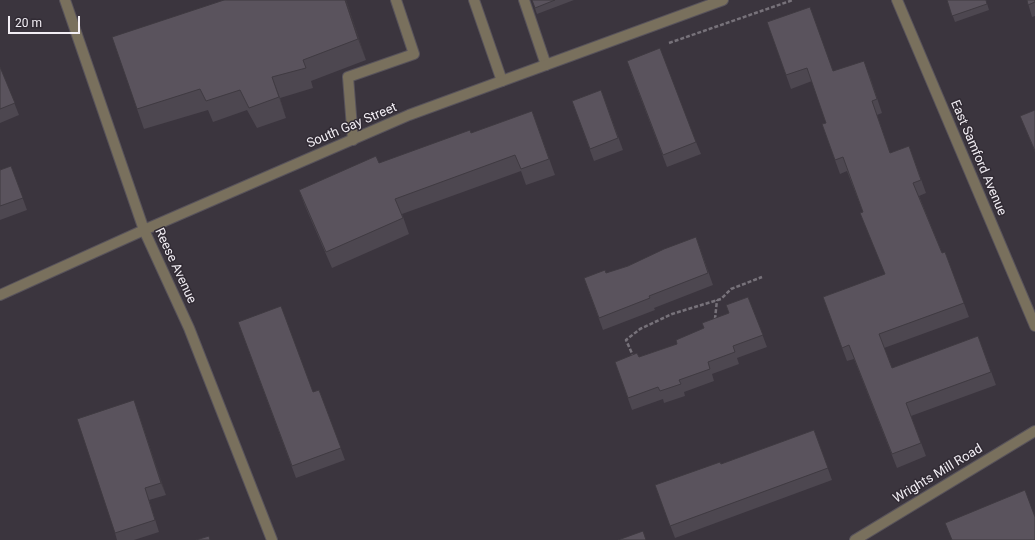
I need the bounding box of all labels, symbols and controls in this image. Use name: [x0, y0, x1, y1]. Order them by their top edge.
scale bar: [10, 8, 82, 34]
text: 20 m: [15, 16, 42, 30]
street label: East Samford Avenue: [947, 98, 1009, 218]
street label: South Gay Street: [305, 100, 399, 152]
street label: Reese Avenue: [151, 226, 199, 306]
street label: Wrights Mill Road: [890, 441, 986, 507]

